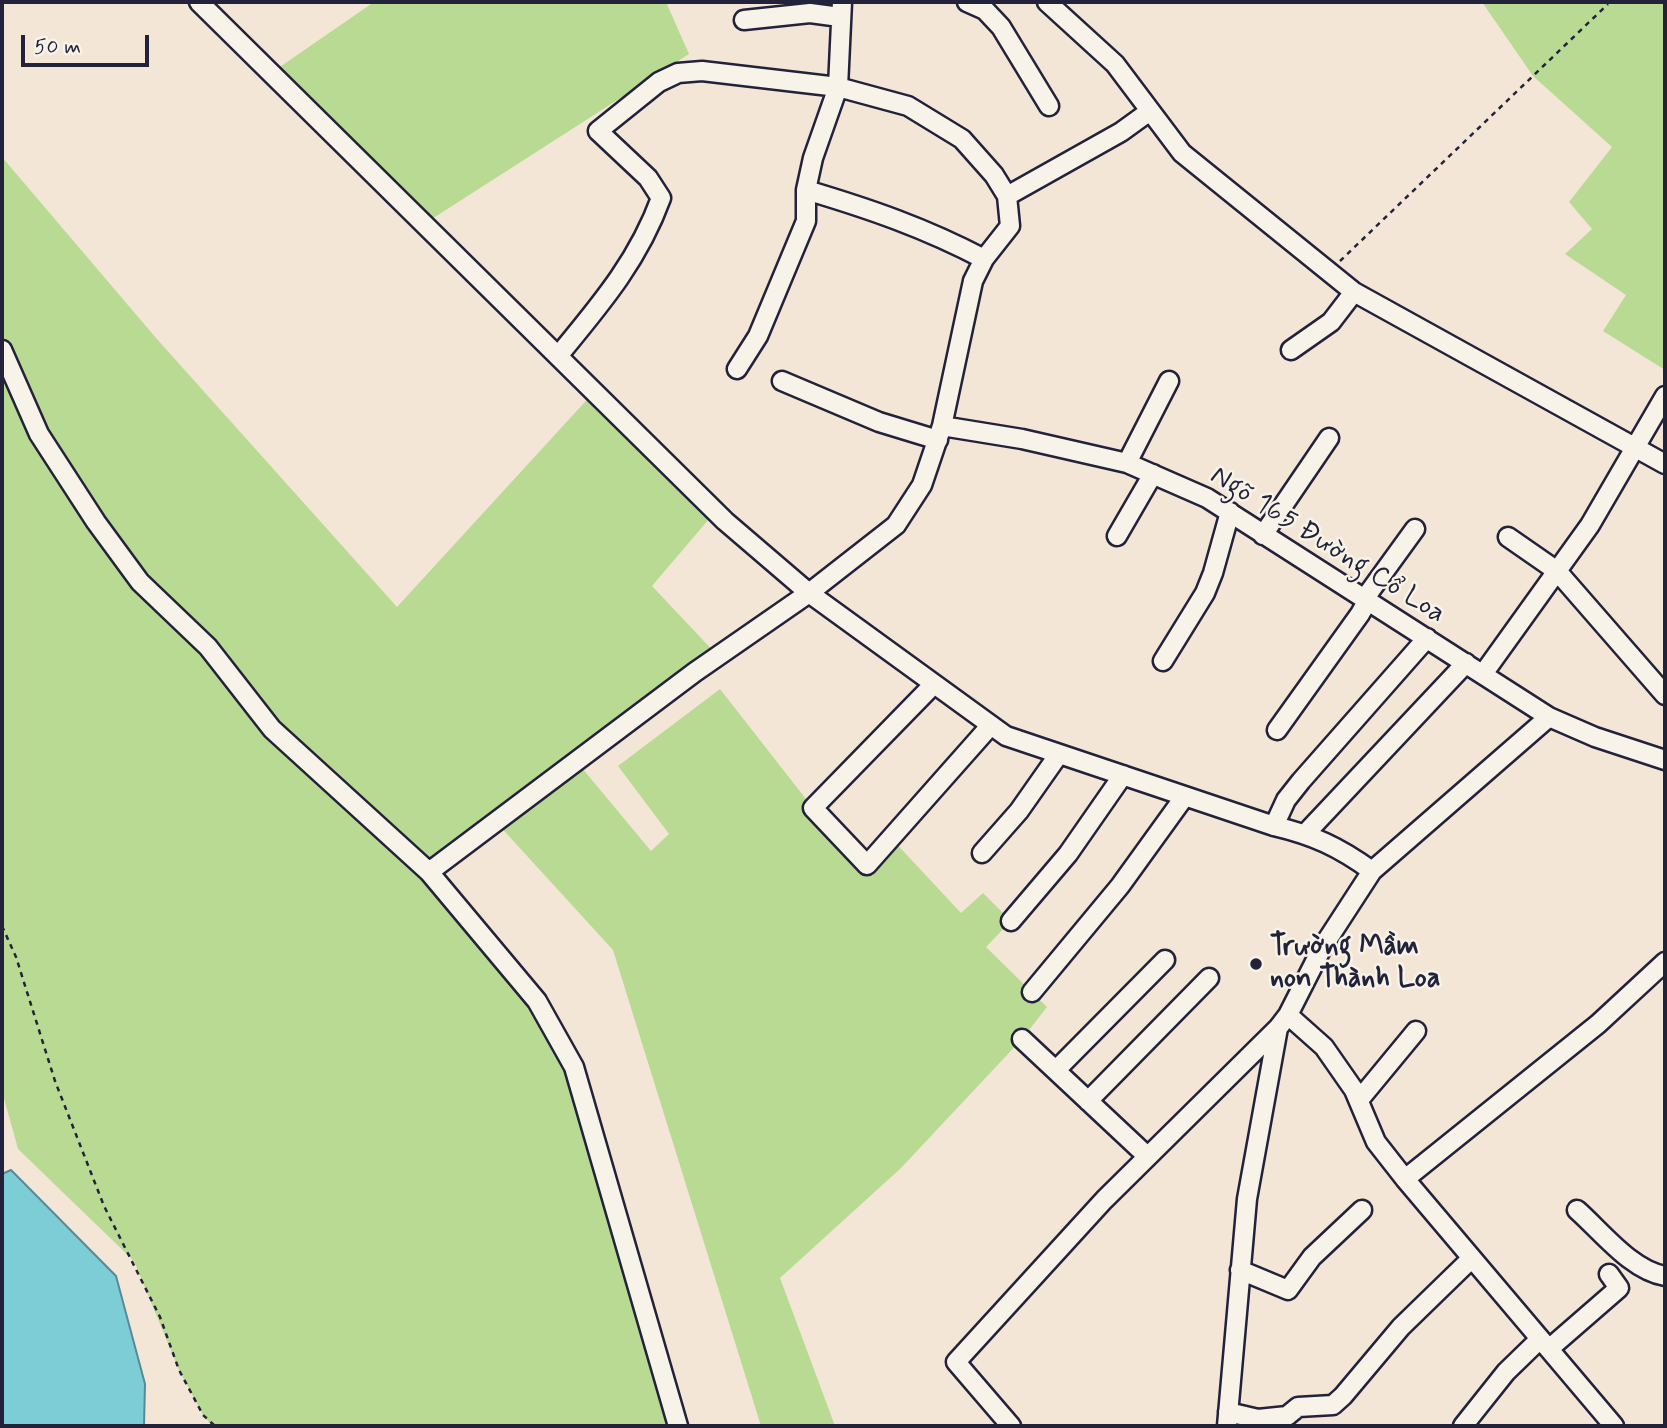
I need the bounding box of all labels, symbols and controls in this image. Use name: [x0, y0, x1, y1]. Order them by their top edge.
scale bar: [24, 21, 152, 65]
text: 50 m: [34, 33, 81, 61]
street label: Ngõ 165 Đường Cổ Loa: [1203, 460, 1451, 632]
place label: Trường Mầm non Thành Loa: [1270, 931, 1440, 997]
marker: Trường Mầm non Thành Loa: [1248, 956, 1264, 972]

